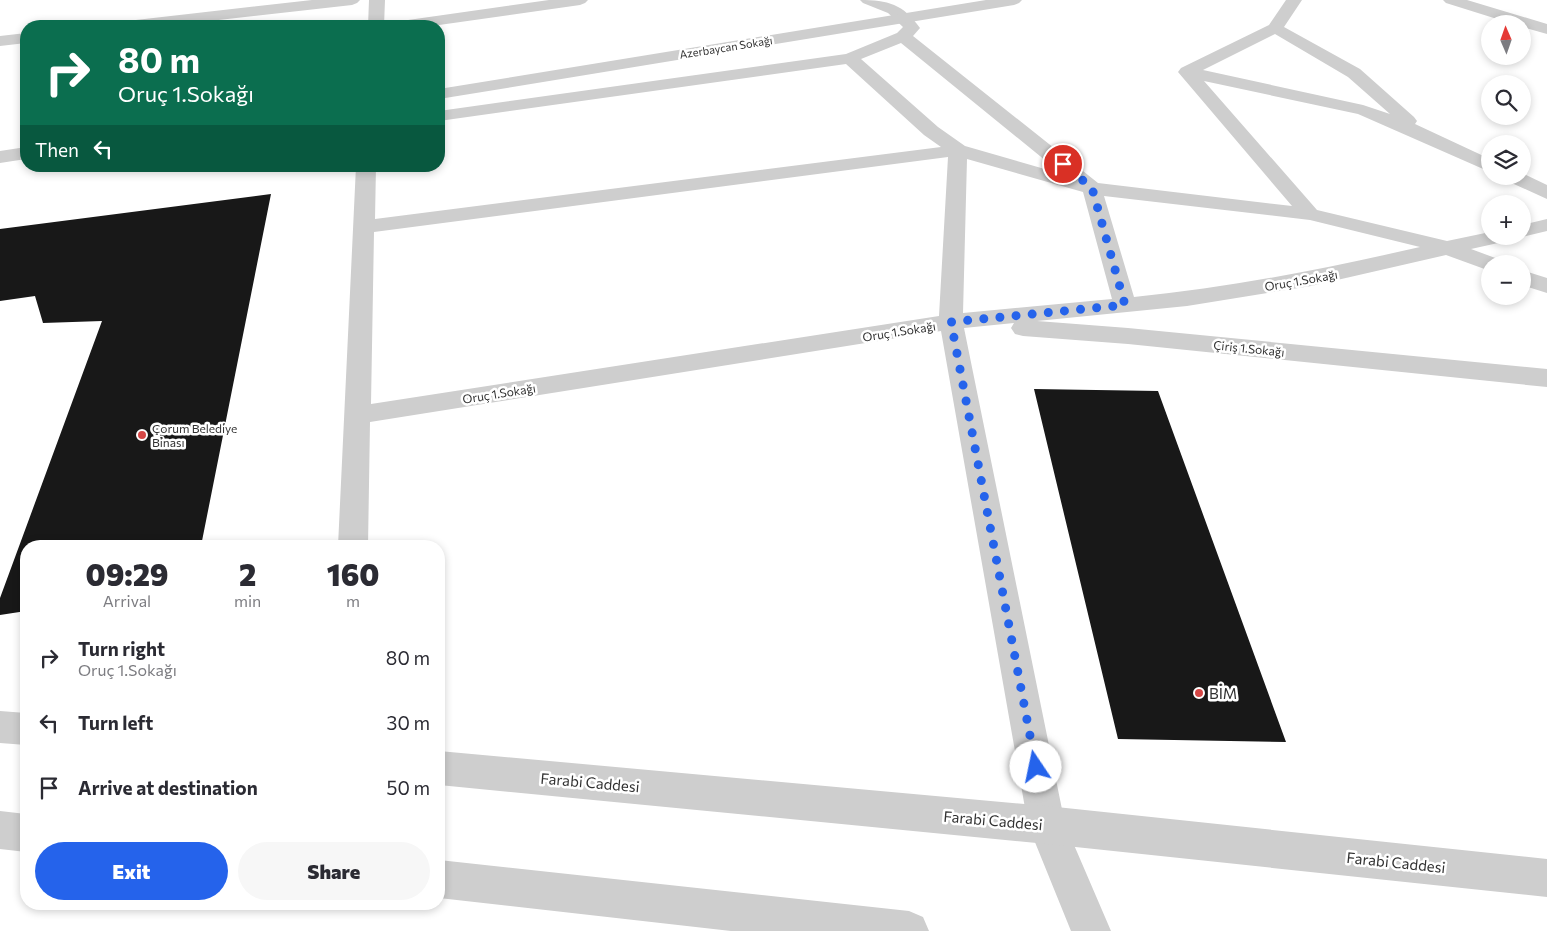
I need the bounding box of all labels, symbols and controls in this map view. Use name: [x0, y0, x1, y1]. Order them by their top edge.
north arrow: [1481, 15, 1531, 65]
map controls: [1481, 15, 1531, 305]
street label: Azerbaycan Sokağı: [679, 33, 773, 61]
text: 80 m: [118, 37, 200, 80]
icon: right: [35, 40, 100, 105]
button: search: [1481, 75, 1531, 125]
text: Oruç 1.Sokağı: [118, 80, 254, 107]
icon: left: [89, 135, 117, 163]
button: layers: [1481, 135, 1531, 185]
text: Then: [35, 138, 79, 161]
pin: [1042, 143, 1084, 185]
icon: arrive: [1049, 150, 1077, 178]
button: +: [1481, 195, 1531, 245]
button: −: [1481, 255, 1531, 305]
street label: Oruç 1.Sokağı: [1263, 267, 1339, 293]
street label: Oruç 1.Sokağı: [861, 318, 937, 344]
street label: Çiriş 1.Sokağı: [1213, 337, 1285, 359]
street label: Oruç 1.Sokağı: [461, 380, 537, 406]
place label: Çorum Belediye Binası: [152, 421, 237, 449]
marker: Çorum Belediye Binası: [136, 429, 148, 441]
text: 09:29: [85, 555, 168, 592]
text: 2: [239, 555, 256, 592]
text: 160: [327, 555, 380, 592]
text: Arrival: [103, 591, 151, 610]
text: min: [234, 591, 261, 610]
text: m: [346, 591, 360, 610]
text: Turn right: [78, 637, 165, 660]
icon: right: [35, 644, 63, 672]
text: 80 m: [386, 646, 430, 669]
text: Oruç 1.Sokağı: [78, 660, 177, 679]
place label: BİM: [1209, 684, 1237, 702]
marker: BİM: [1193, 687, 1205, 699]
icon: left: [35, 709, 63, 737]
text: Turn left: [78, 711, 153, 734]
text: 30 m: [387, 711, 430, 734]
position arrow: [1009, 740, 1061, 792]
street label: Farabi Caddesi: [540, 769, 640, 795]
icon: arrive: [35, 774, 63, 802]
text: Arrive at destination: [78, 776, 258, 799]
text: 50 m: [386, 776, 430, 799]
street label: Farabi Caddesi: [943, 807, 1043, 833]
button: Exit: [35, 842, 228, 900]
button: Share: [238, 842, 430, 900]
street label: Farabi Caddesi: [1346, 848, 1446, 876]

